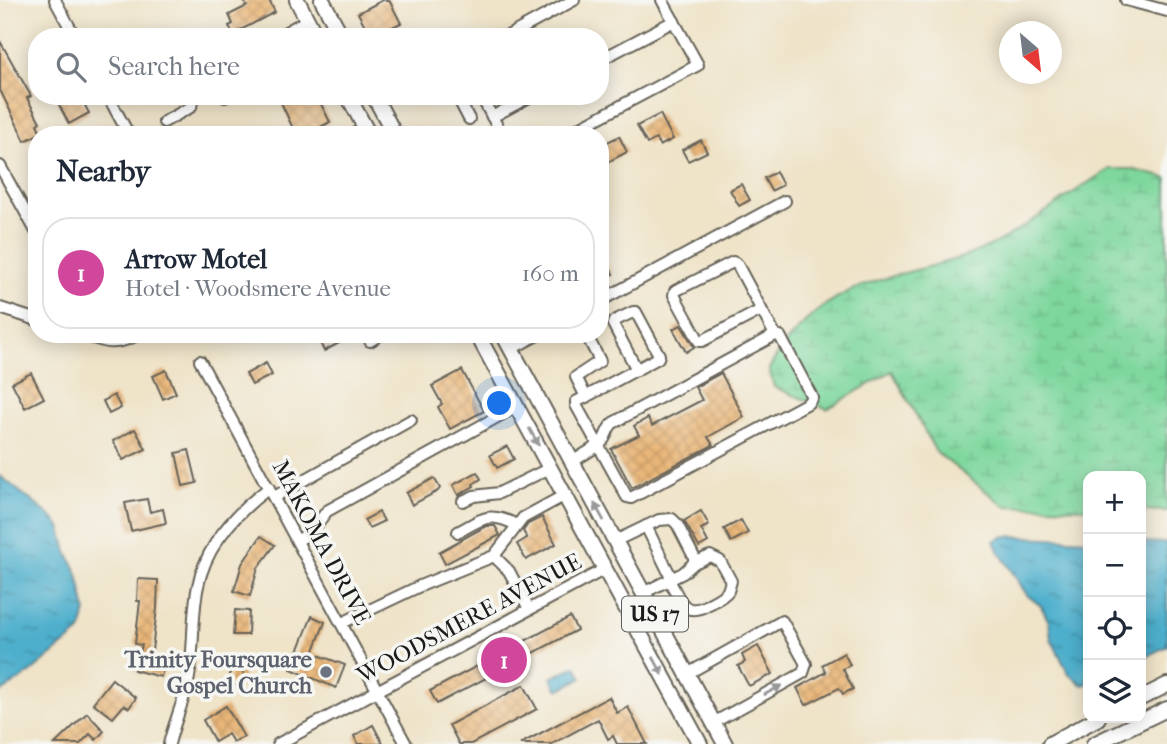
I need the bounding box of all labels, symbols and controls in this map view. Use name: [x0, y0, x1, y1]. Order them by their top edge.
north arrow: [999, 21, 1062, 84]
search box: [28, 28, 609, 105]
icon: search: [52, 48, 90, 86]
text: Search here: [108, 51, 240, 82]
text: Nearby: [56, 154, 151, 189]
text: Arrow Motel: [125, 244, 267, 275]
text: 1: [77, 260, 85, 287]
text: 160 m: [522, 260, 579, 287]
text: Hotel · Woodsmere Avenue: [125, 275, 391, 302]
your location: [482, 386, 516, 420]
one-way arrow: [528, 427, 540, 447]
street label: MAKOMA DRIVE: [267, 455, 376, 629]
map controls: [1083, 471, 1146, 723]
button: +: [1083, 471, 1146, 534]
one-way arrow: [593, 502, 605, 521]
button: −: [1083, 534, 1146, 597]
street label: WOODSMERE AVENUE: [352, 548, 586, 690]
road number: US 17: [622, 596, 688, 632]
button: locate: [1083, 597, 1146, 660]
pin: 1: [481, 634, 527, 686]
place label: Trinity Foursquare Gospel Church: [124, 646, 313, 699]
one-way arrow: [652, 657, 664, 676]
button: layers: [1083, 660, 1146, 723]
marker: Trinity Foursquare Gospel Church: [318, 664, 334, 680]
one-way arrow: [763, 684, 783, 696]

